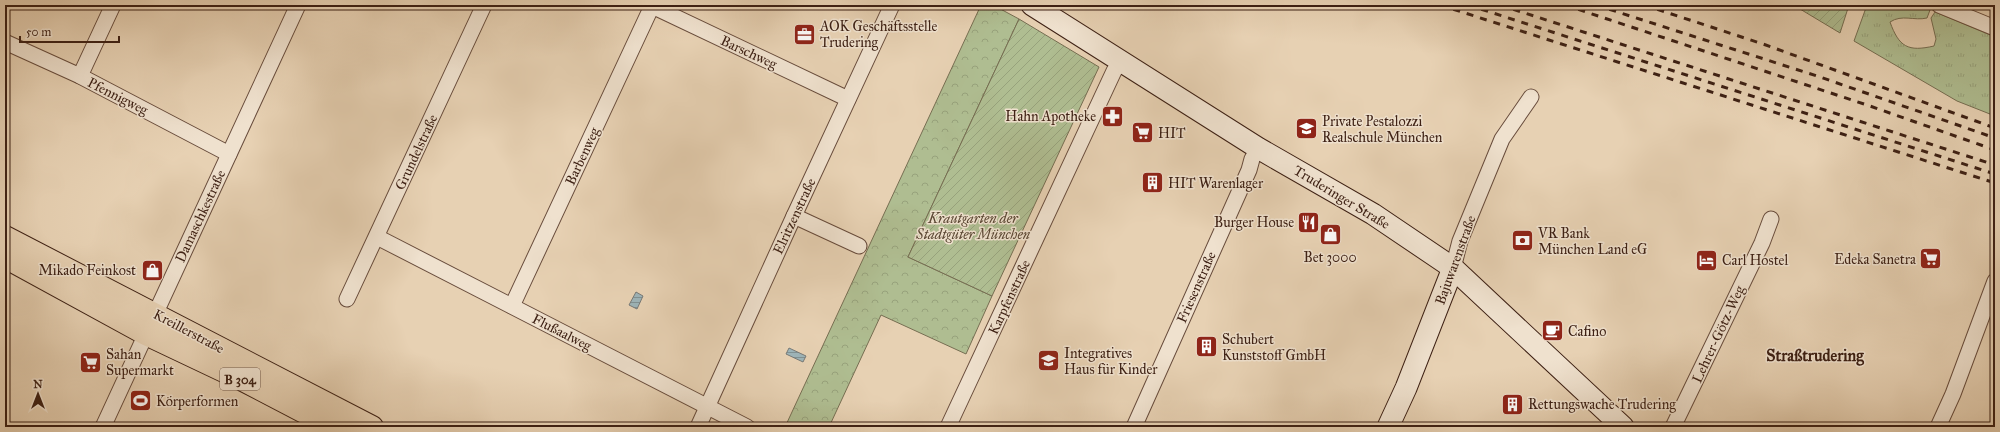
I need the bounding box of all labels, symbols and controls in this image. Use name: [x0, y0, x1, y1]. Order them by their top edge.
scale bar: [20, 18, 119, 44]
place label: AOK Geschäftsstelle Trudering: [819, 18, 938, 51]
office icon: AOK Geschäftsstelle Trudering: [792, 21, 818, 47]
text: 50 m: [26, 25, 51, 39]
street label: Barschweg: [718, 32, 780, 73]
street label: Pfennigweg: [85, 74, 151, 119]
pharmacy icon: Hahn Apotheke: [1099, 103, 1125, 129]
place label: Hahn Apotheke: [1005, 108, 1096, 125]
street label: Grundelstraße: [392, 112, 441, 193]
place label: Private Pestalozzi Realschule München: [1322, 113, 1443, 146]
school or university icon: Private Pestalozzi Realschule München: [1293, 116, 1319, 142]
supermarket icon: HIT: [1129, 120, 1155, 146]
street label: Barbenweg: [562, 124, 603, 188]
place label: HIT: [1158, 125, 1186, 142]
street label: Truderinger Straße: [1290, 162, 1393, 233]
street label: Damaschkestraße: [172, 167, 229, 265]
building icon: HIT Warenlager: [1139, 170, 1165, 196]
street label: Elritzenstraße: [769, 175, 820, 257]
place label: HIT Warenlager: [1168, 175, 1264, 192]
restaurant icon: Burger House: [1296, 209, 1322, 235]
park label: Krautgarten der Stadtgüter München: [915, 210, 1031, 243]
street label: Bajuwarenstraße: [1431, 213, 1480, 307]
place label: Burger House: [1214, 214, 1294, 231]
shop icon: Bet 3000: [1317, 222, 1343, 248]
place label: VR Bank München Land eG: [1537, 225, 1647, 258]
bank icon: VR Bank München Land eG: [1510, 228, 1536, 254]
supermarket icon: Edeka Sanetra: [1918, 246, 1944, 272]
hotel icon: Carl Hostel: [1694, 247, 1720, 273]
street label: Friesenstraße: [1173, 249, 1220, 326]
place label: Bet 3000: [1303, 249, 1357, 266]
place label: Edeka Sanetra: [1834, 251, 1916, 268]
place label: Carl Hostel: [1722, 252, 1788, 269]
shop icon: Mikado Feinkost: [139, 257, 165, 283]
street label: Karpfenstraße: [985, 257, 1034, 337]
place label: Mikado Feinkost: [38, 262, 136, 279]
street label: Lehrer-Götz-Weg: [1688, 282, 1749, 386]
street label: Kreillerstraße: [150, 306, 227, 357]
street label: Flußaalweg: [529, 310, 595, 355]
cafe icon: Cafino: [1539, 318, 1565, 344]
place label: Cafino: [1568, 323, 1606, 340]
place label: Schubert Kunststoff GmbH: [1222, 331, 1326, 364]
building icon: Schubert Kunststoff GmbH: [1194, 334, 1220, 360]
place label: Integratives Haus für Kinder: [1064, 345, 1158, 378]
place label: Sahan Supermarkt: [106, 346, 174, 379]
district label: Straßtrudering: [1766, 346, 1864, 366]
school or university icon: Integratives Haus für Kinder: [1036, 348, 1062, 374]
supermarket icon: Sahan Supermarkt: [78, 349, 104, 375]
road number: B 304: [220, 368, 260, 390]
north arrow: [18, 374, 58, 414]
text: N: [33, 378, 43, 391]
sports icon: Körperformen: [127, 388, 153, 414]
building icon: Rettungswache Trudering: [1499, 391, 1525, 417]
place label: Körperformen: [156, 393, 239, 410]
place label: Rettungswache Trudering: [1528, 396, 1676, 413]

